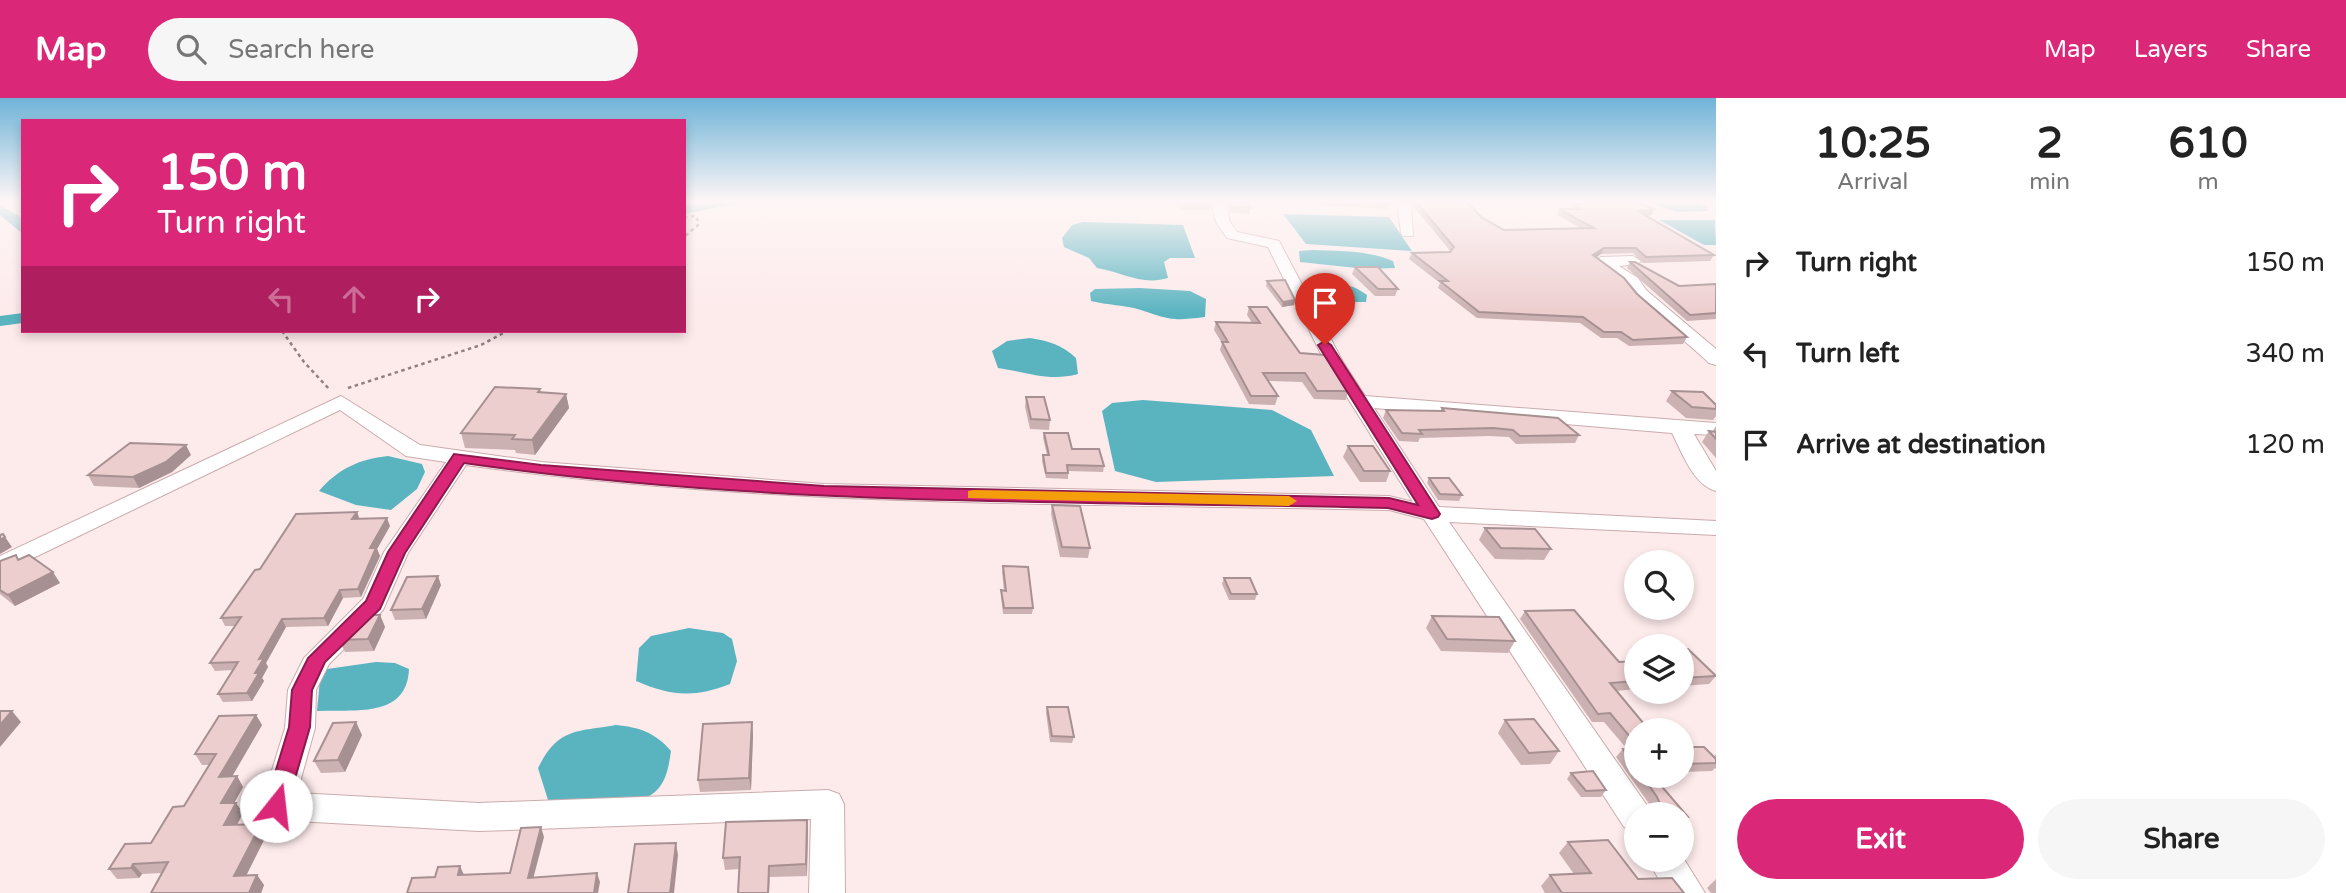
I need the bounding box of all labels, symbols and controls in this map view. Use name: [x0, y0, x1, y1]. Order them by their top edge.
search box: [148, 18, 638, 81]
text: Map: [35, 30, 106, 69]
icon: search: [172, 30, 210, 68]
text: Search here: [228, 34, 374, 65]
text: Map: [2044, 35, 2096, 64]
text: Layers: [2134, 35, 2208, 64]
text: Share: [2246, 35, 2311, 64]
text: 10:25: [1814, 118, 1931, 169]
text: 2: [2036, 118, 2063, 169]
text: 610: [2168, 118, 2248, 169]
text: 150 m: [157, 144, 307, 203]
icon: right: [42, 147, 133, 238]
text: Arrival: [1837, 168, 1908, 196]
text: min: [2029, 168, 2070, 196]
text: m: [2197, 168, 2219, 196]
text: Turn right: [157, 204, 306, 242]
icon: right: [1737, 244, 1775, 282]
text: Turn right: [1796, 247, 1917, 278]
text: 150 m: [2245, 247, 2325, 278]
pin: [1295, 273, 1355, 345]
icon: left: [262, 280, 300, 318]
icon: ahead: [335, 280, 373, 318]
icon: right: [408, 280, 446, 318]
icon: arrive: [1306, 284, 1344, 322]
icon: left: [1737, 335, 1775, 373]
text: Turn left: [1796, 338, 1899, 369]
text: 340 m: [2245, 338, 2325, 369]
icon: arrive: [1737, 426, 1775, 464]
text: Arrive at destination: [1796, 429, 2046, 460]
text: 120 m: [2245, 429, 2325, 460]
map controls: [1624, 550, 1694, 872]
button: search: [1624, 550, 1694, 620]
button: layers: [1624, 634, 1694, 704]
button: +: [1624, 718, 1694, 788]
position arrow: [239, 769, 313, 843]
button: Exit: [1737, 799, 2024, 879]
button: Share: [2038, 799, 2325, 879]
button: −: [1624, 802, 1694, 872]

